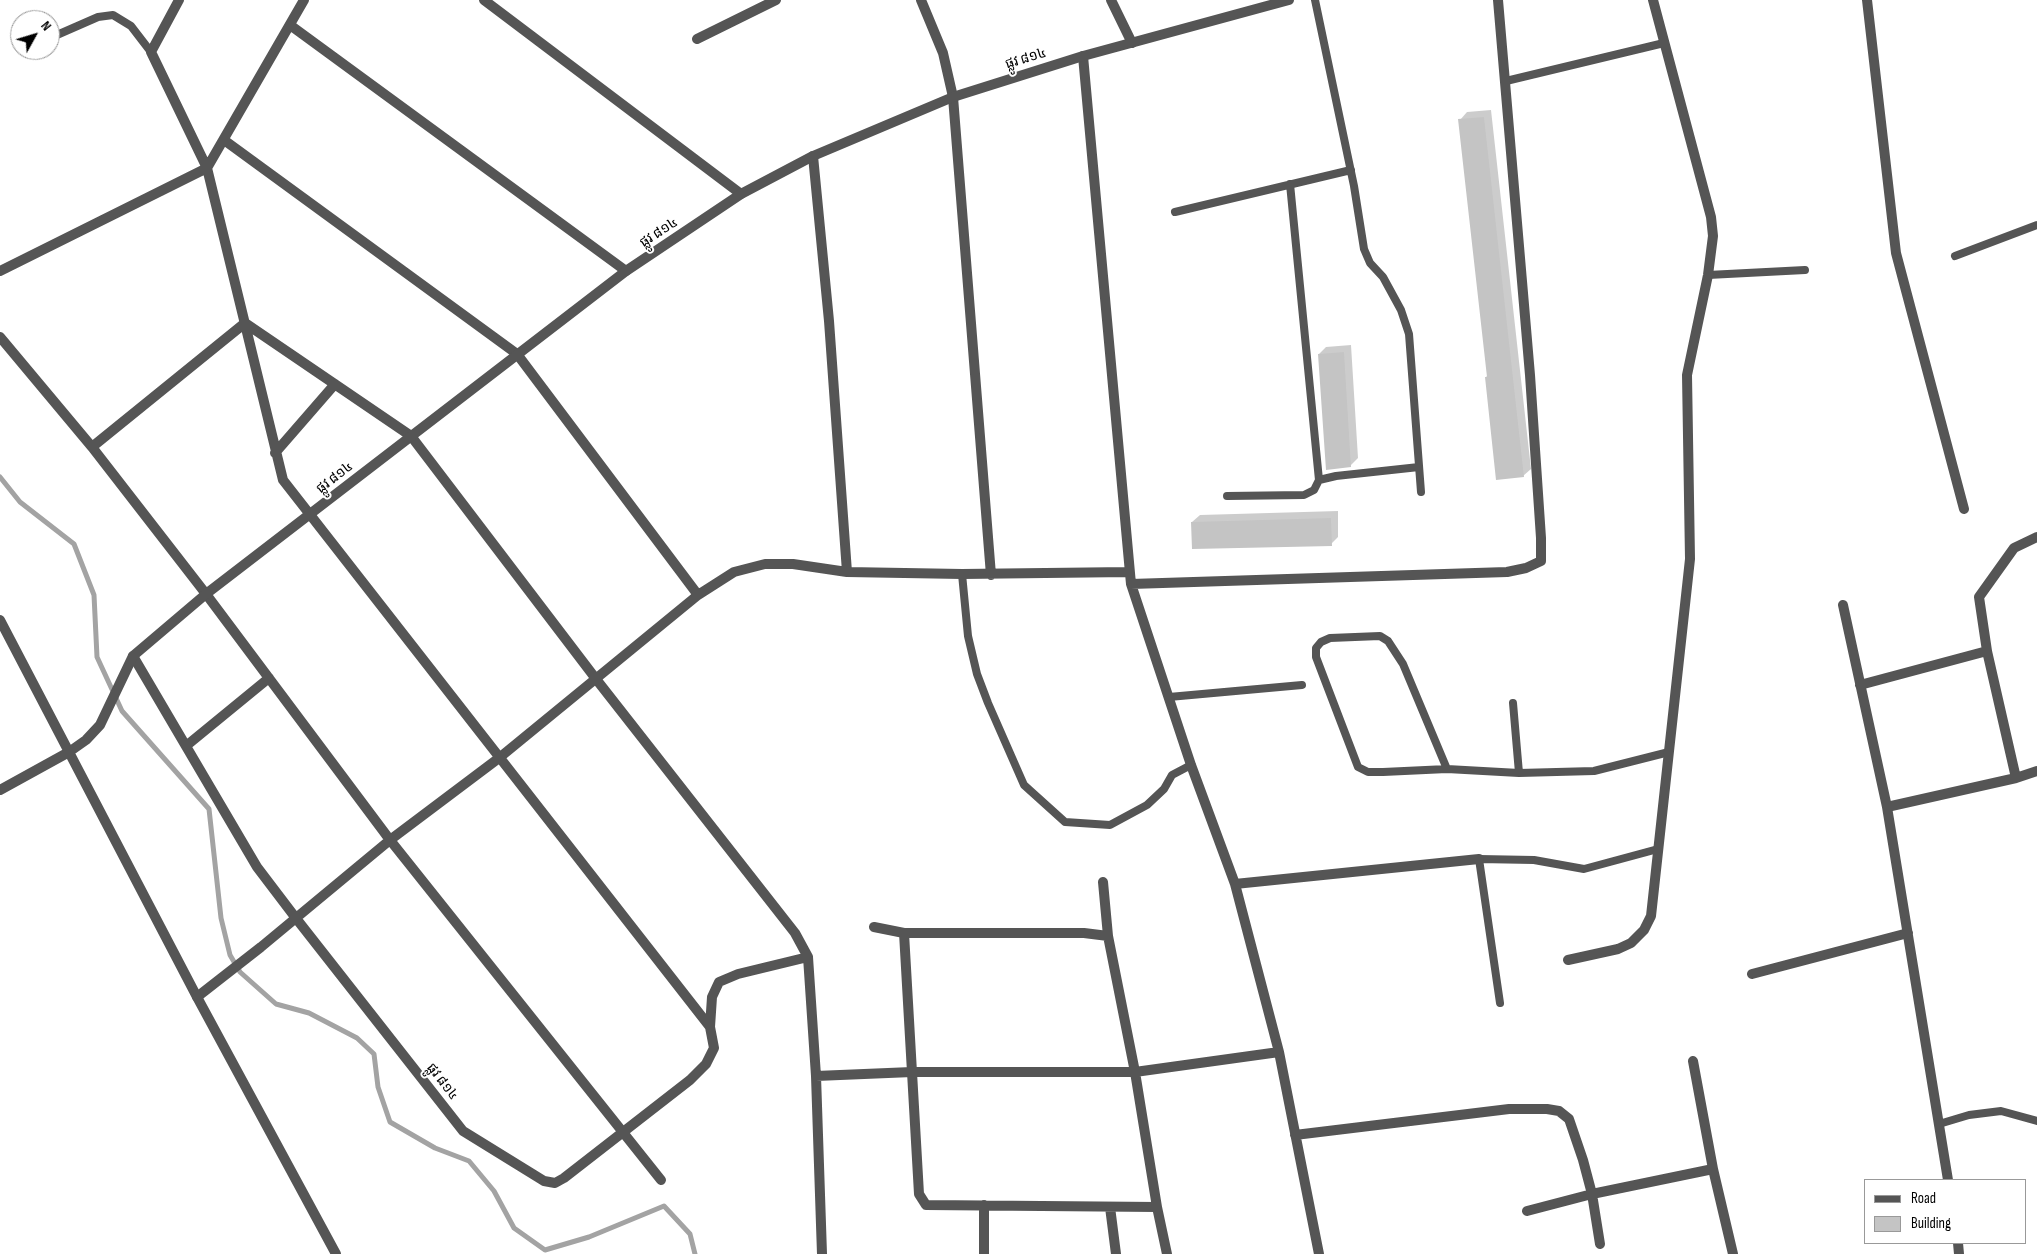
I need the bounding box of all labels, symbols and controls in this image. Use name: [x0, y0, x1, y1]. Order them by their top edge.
north arrow: [10, 10, 60, 60]
text: N: [37, 18, 55, 34]
street label: ផ្លូវ ៨១៤: [1003, 45, 1049, 73]
street label: ផ្លូវ ៨១៤: [637, 214, 681, 252]
street label: ផ្លូវ ៨១៤: [313, 458, 357, 498]
street label: ផ្លូវ ៨១៤: [422, 1060, 462, 1104]
legend: [1864, 1179, 2027, 1244]
text: Road: [1911, 1189, 1936, 1208]
text: Building: [1911, 1214, 1951, 1233]

